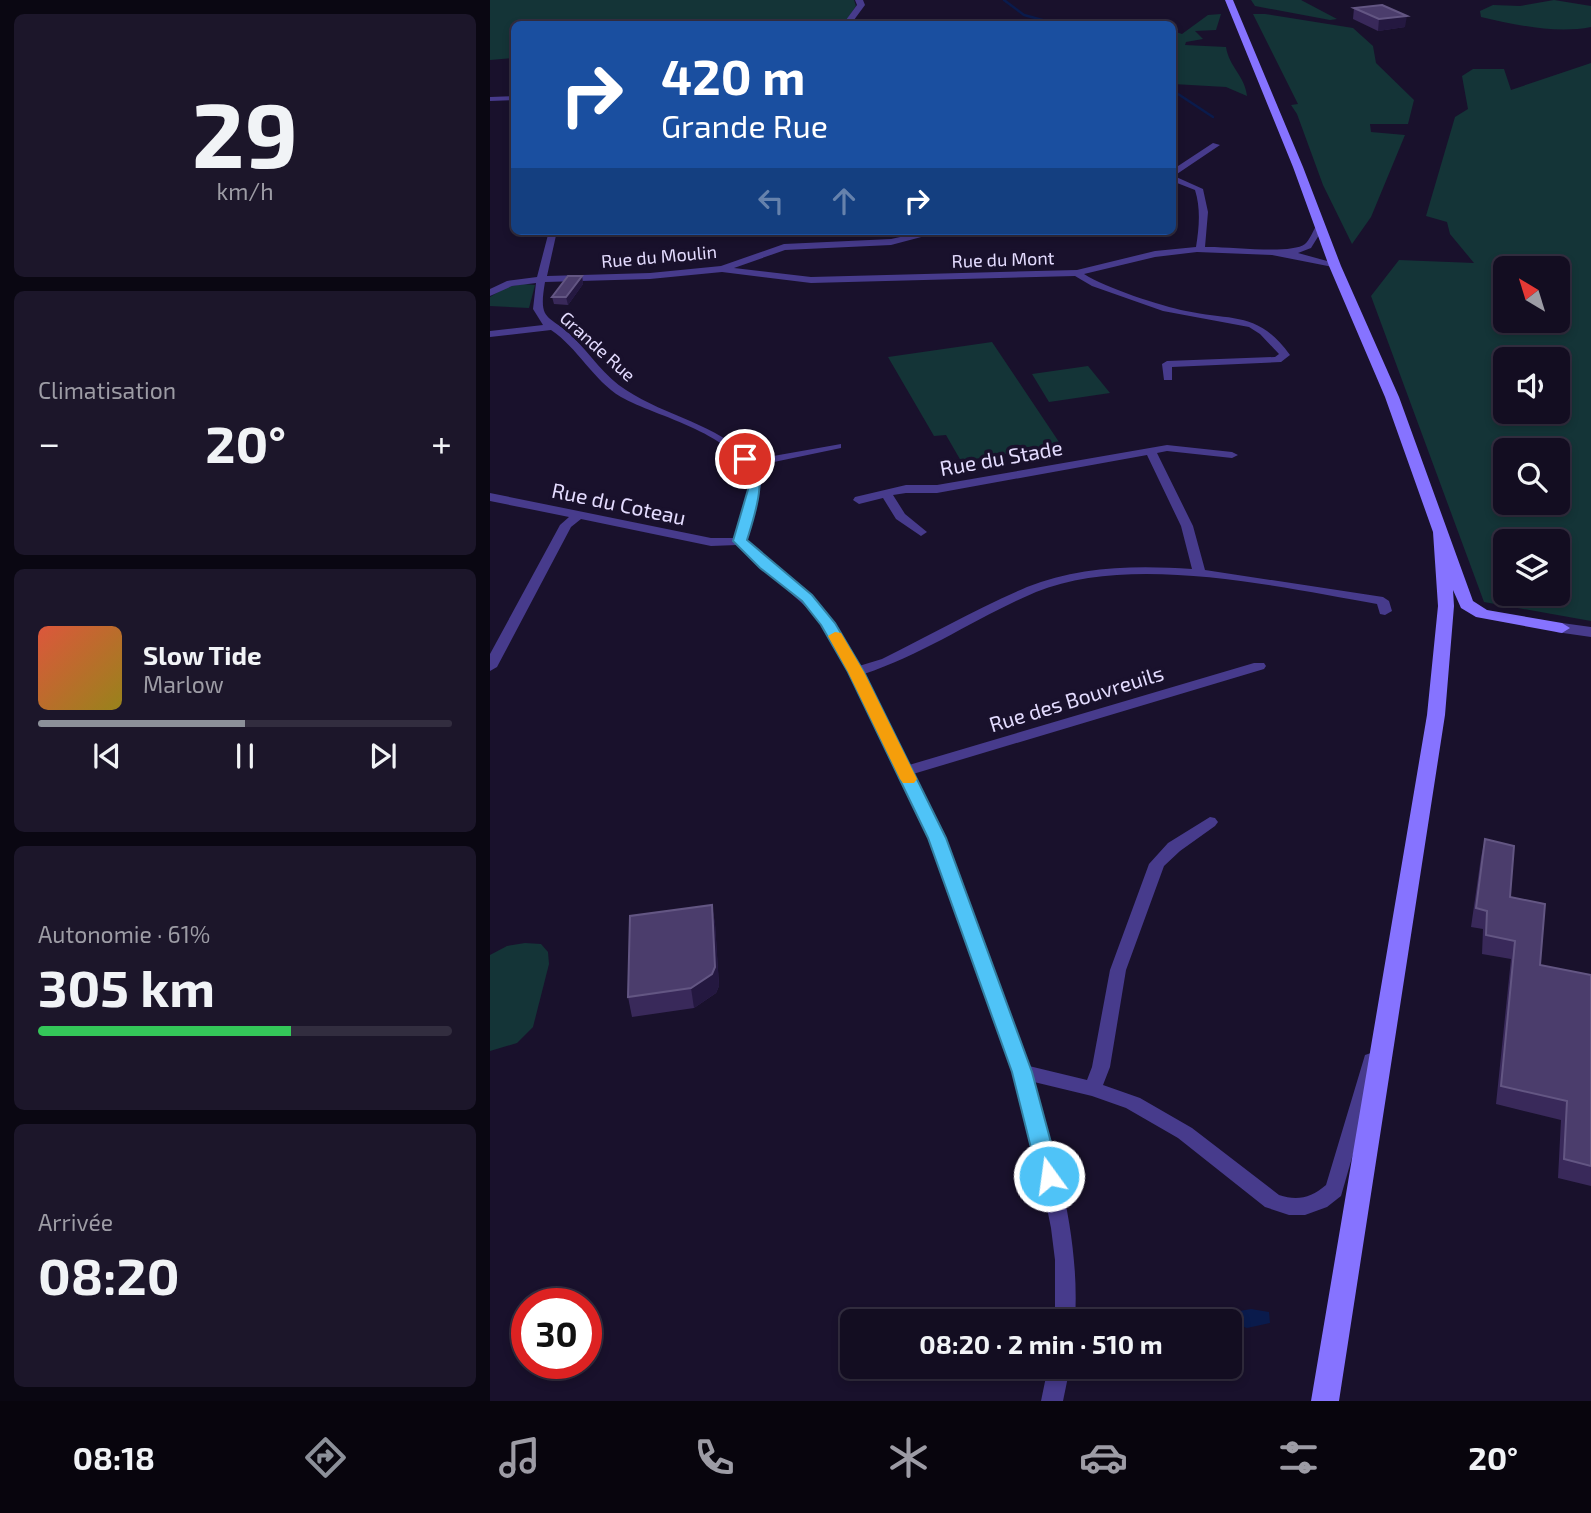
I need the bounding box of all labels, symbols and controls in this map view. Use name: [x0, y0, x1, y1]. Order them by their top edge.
text: 420 m: [661, 46, 805, 105]
icon: right: [546, 49, 637, 140]
text: 29: [192, 77, 298, 186]
text: Grande Rue: [661, 106, 828, 144]
text: km/h: [216, 177, 274, 205]
icon: left: [752, 182, 790, 220]
icon: ahead: [825, 182, 863, 220]
icon: right: [898, 182, 936, 220]
street label: Rue du Moulin: [600, 240, 718, 272]
street label: Rue du Mont: [951, 246, 1055, 272]
north arrow: [1493, 256, 1570, 332]
map controls: [1493, 256, 1570, 606]
street label: Grande Rue: [556, 306, 640, 386]
button: sound: [1493, 347, 1570, 424]
text: Climatisation: [38, 376, 176, 404]
text: 20°: [205, 411, 286, 473]
text: −: [38, 419, 60, 465]
text: +: [431, 419, 452, 465]
pin: [715, 429, 775, 489]
street label: Rue du Stade: [938, 434, 1064, 480]
button: search: [1493, 438, 1570, 515]
icon: arrive: [726, 440, 764, 478]
street label: Rue du Coteau: [550, 477, 688, 529]
button: layers: [1493, 529, 1570, 606]
text: Slow Tide: [143, 639, 262, 670]
street label: Rue des Bouvreuils: [986, 660, 1166, 736]
text: Marlow: [143, 670, 224, 698]
icon: previous: [88, 737, 126, 775]
icon: pause: [226, 737, 264, 775]
icon: next: [364, 737, 402, 775]
text: Autonomie · 61%: [38, 920, 210, 948]
text: 305 km: [38, 955, 215, 1017]
position arrow: [1012, 1139, 1086, 1213]
text: Arrivée: [38, 1208, 113, 1236]
text: 08:20: [38, 1243, 180, 1305]
speed limit sign: 30: [511, 1288, 602, 1379]
text: 08:20 · 2 min · 510 m: [919, 1328, 1163, 1359]
icon: directions: [301, 1433, 350, 1482]
icon: music: [495, 1433, 544, 1482]
icon: phone: [690, 1433, 739, 1482]
icon: climate: [884, 1433, 933, 1482]
icon: car: [1079, 1433, 1128, 1482]
icon: filters: [1274, 1433, 1323, 1482]
text: 08:18: [73, 1438, 155, 1476]
text: 20°: [1468, 1438, 1518, 1476]

